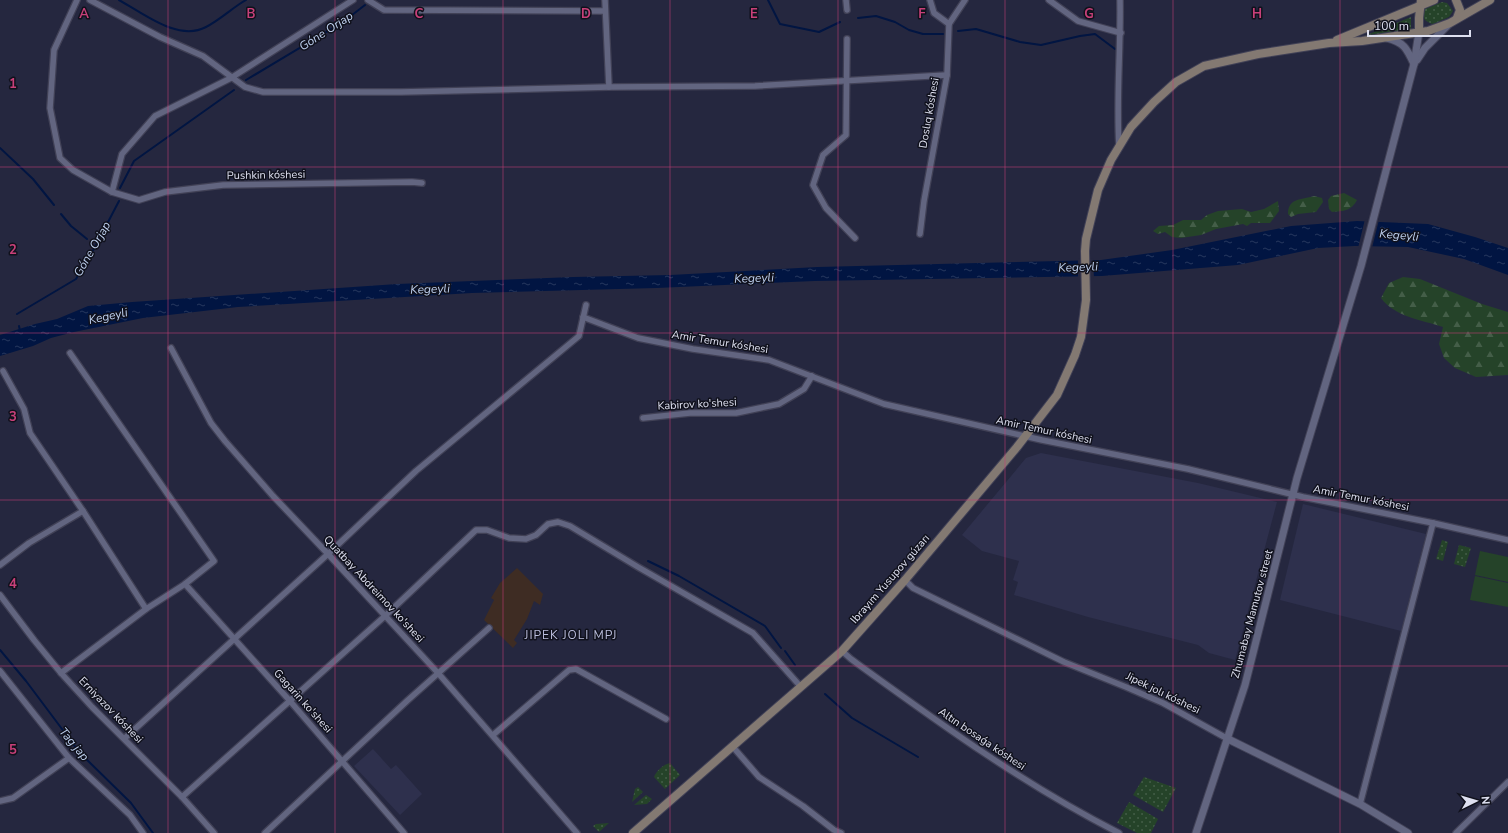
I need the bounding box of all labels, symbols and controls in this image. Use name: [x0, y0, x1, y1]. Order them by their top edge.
text: A: [79, 5, 89, 23]
text: B: [247, 5, 256, 23]
text: C: [415, 5, 424, 23]
text: D: [581, 5, 591, 23]
text: E: [750, 5, 758, 23]
text: F: [918, 5, 926, 23]
text: G: [1084, 5, 1094, 23]
text: H: [1252, 5, 1262, 23]
water label: Góne Orjap: [296, 8, 356, 54]
scale bar: [1368, 12, 1470, 38]
text: 100 m: [1374, 18, 1409, 34]
text: 1: [9, 75, 17, 93]
street label: Doslıq kóshesi: [915, 77, 943, 149]
street label: Pushkin kóshesi: [227, 167, 305, 183]
water label: Góne Orjap: [70, 218, 114, 280]
water label: Kegeyli: [1379, 225, 1420, 245]
text: 2: [9, 241, 17, 259]
water label: Kegeyli: [1058, 258, 1098, 276]
water label: Kegeyli: [734, 269, 774, 287]
water label: Kegeyli: [410, 280, 450, 298]
water label: Kegeyli: [87, 304, 129, 328]
street label: Amir Temur kóshesi: [671, 327, 769, 357]
street label: Kabirov ko'shesi: [657, 394, 737, 414]
text: 3: [9, 408, 17, 426]
street label: Amir Temur kóshesi: [995, 413, 1093, 447]
street label: Amir Temur kóshesi: [1312, 481, 1410, 515]
street label: Ibrayım Yusupov gúzarı: [847, 531, 933, 627]
street label: Quatbay Abdreimov ko'shesi: [320, 532, 428, 646]
street label: Zhumabay Mamutov street: [1228, 548, 1276, 680]
text: 4: [9, 575, 17, 593]
district label: JIPEK JOLI MPJ: [524, 627, 617, 643]
street label: Gagarin ko'shesi: [270, 666, 336, 736]
street label: Jipek jolı kóshesi: [1123, 668, 1203, 717]
street label: Erniyazov kóshesi: [75, 674, 147, 746]
street label: Altın bosaǵa kóshesi: [935, 704, 1029, 774]
water label: Tag jap: [55, 724, 93, 764]
text: 5: [9, 741, 17, 759]
north arrow: [1456, 781, 1496, 821]
text: N: [1478, 795, 1493, 805]

